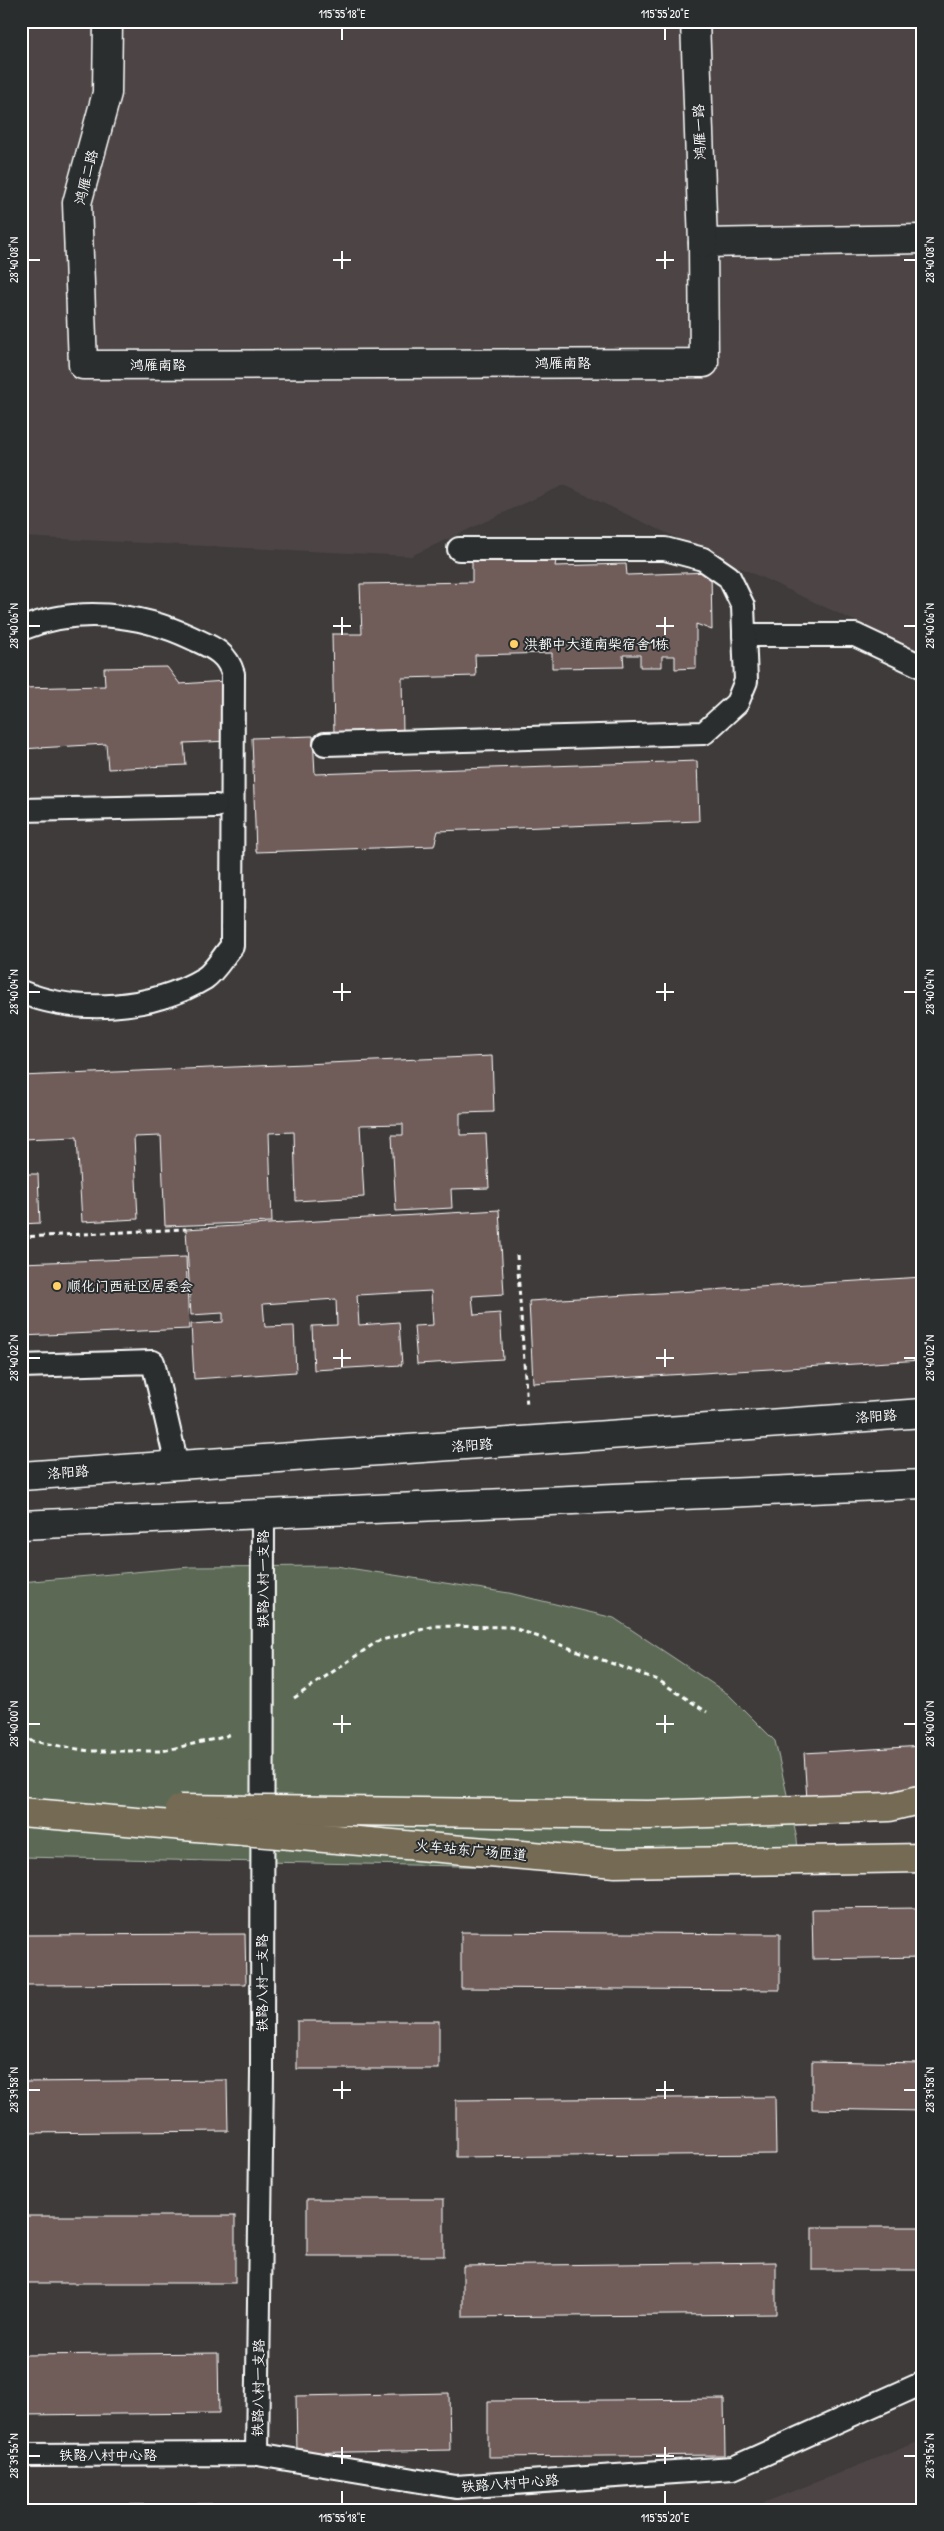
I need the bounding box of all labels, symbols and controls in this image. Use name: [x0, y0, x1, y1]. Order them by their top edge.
text: 115°55'18"E: [318, 5, 366, 22]
text: 115°55'20"E: [641, 5, 690, 22]
street label: 鸿雁一路: [688, 104, 709, 160]
street label: 鸿雁二路: [70, 147, 102, 206]
text: 28°40'08"N: [5, 237, 22, 283]
text: 28°40'08"N: [921, 237, 938, 283]
street label: 鸿雁南路: [535, 353, 591, 372]
street label: 鸿雁南路: [130, 355, 186, 374]
text: 28°40'06"N: [5, 603, 22, 649]
text: 28°40'06"N: [921, 603, 938, 649]
place label: 洪都中大道南柴宿舍1栋: [524, 634, 669, 653]
marker: 洪都中大道南柴宿舍1栋: [508, 638, 520, 650]
text: 28°40'04"N: [5, 969, 22, 1015]
text: 28°40'04"N: [921, 969, 938, 1015]
place label: 顺化门西社区居委会: [67, 1276, 193, 1295]
marker: 顺化门西社区居委会: [51, 1280, 63, 1292]
text: 28°40'02"N: [5, 1335, 22, 1381]
text: 28°40'02"N: [921, 1335, 938, 1381]
street label: 洛阳路: [854, 1405, 898, 1426]
street label: 洛阳路: [450, 1434, 494, 1455]
street label: 洛阳路: [46, 1461, 90, 1482]
street label: 铁路八村一支路: [253, 1530, 272, 1628]
text: 28°40'00"N: [5, 1701, 22, 1747]
text: 28°40'00"N: [921, 1701, 938, 1747]
street label: 火车站东广场匝道: [414, 1835, 528, 1864]
street label: 铁路八村一支路: [252, 1934, 271, 2032]
text: 28°39'58"N: [5, 2067, 22, 2113]
text: 28°39'58"N: [921, 2067, 938, 2113]
street label: 铁路八村一支路: [247, 2339, 268, 2437]
text: 28°39'56"N: [5, 2433, 22, 2479]
text: 28°39'56"N: [921, 2433, 938, 2479]
street label: 铁路八村中心路: [59, 2445, 157, 2464]
street label: 铁路八村中心路: [460, 2470, 560, 2495]
text: 115°55'18"E: [318, 2509, 366, 2526]
text: 115°55'20"E: [641, 2509, 690, 2526]

